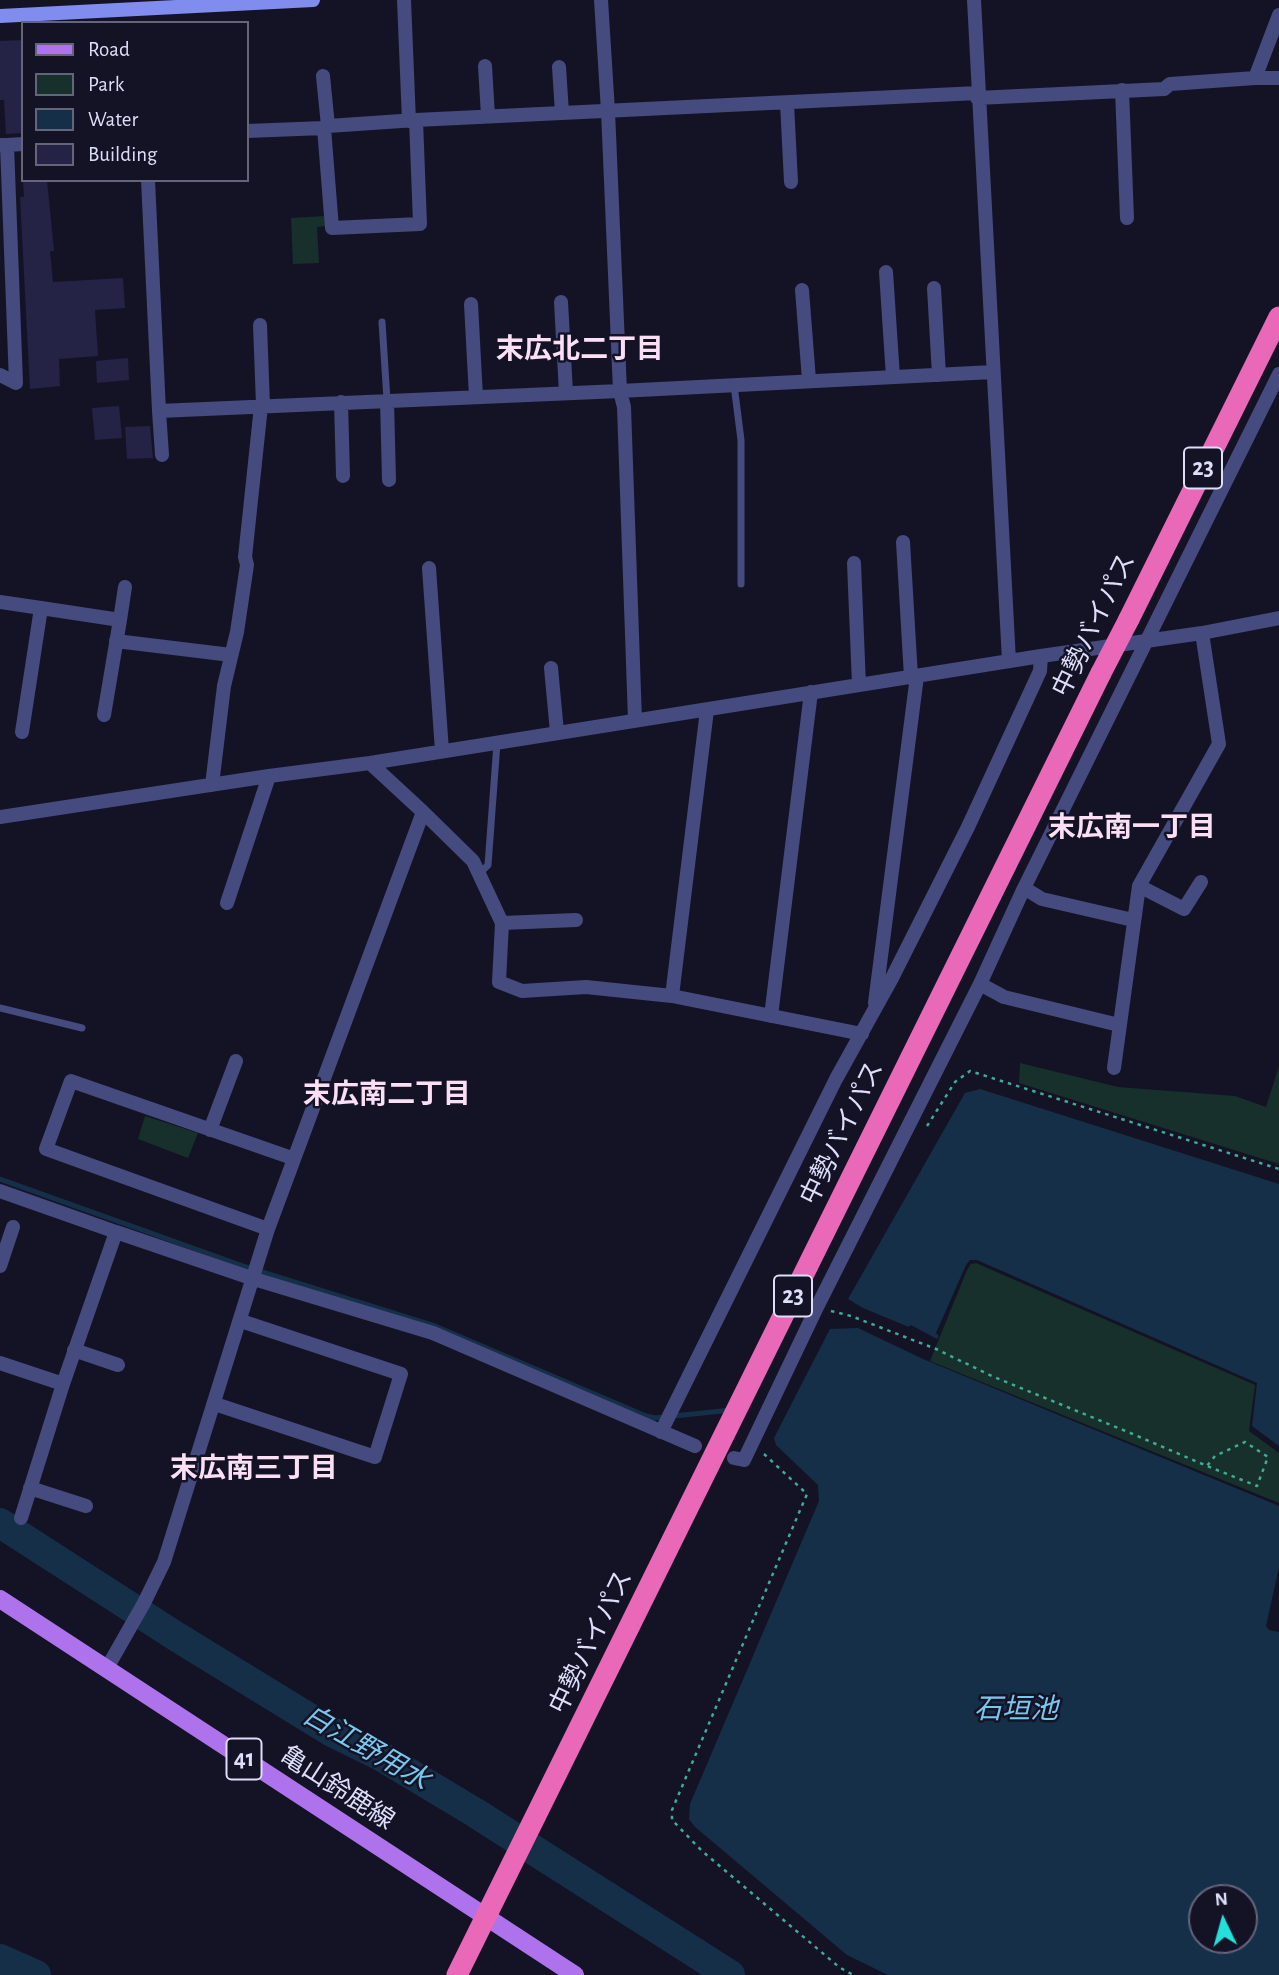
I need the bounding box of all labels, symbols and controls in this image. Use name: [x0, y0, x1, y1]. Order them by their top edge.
legend: [21, 21, 248, 182]
text: Road: [88, 39, 130, 60]
text: Park: [88, 74, 124, 95]
text: Water: [88, 109, 138, 130]
text: Building: [88, 144, 157, 165]
district label: 末広北二丁目: [496, 333, 664, 367]
road number: 23: [1184, 448, 1222, 489]
street label: 中勢バイパス: [1046, 548, 1142, 702]
district label: 末広南一丁目: [1048, 811, 1216, 845]
street label: 中勢バイパス: [794, 1056, 890, 1210]
district label: 末広南二丁目: [303, 1078, 471, 1112]
road number: 23: [774, 1276, 812, 1316]
district label: 末広南三丁目: [170, 1452, 338, 1486]
street label: 中勢バイパス: [543, 1565, 639, 1719]
water label: 石垣池: [974, 1693, 1058, 1727]
water label: 白江野用水: [297, 1698, 435, 1798]
road number: 41: [226, 1738, 262, 1779]
street label: 亀山鈴鹿線: [274, 1740, 400, 1836]
north arrow: [1188, 1884, 1258, 1954]
text: N: [1214, 1890, 1229, 1910]

